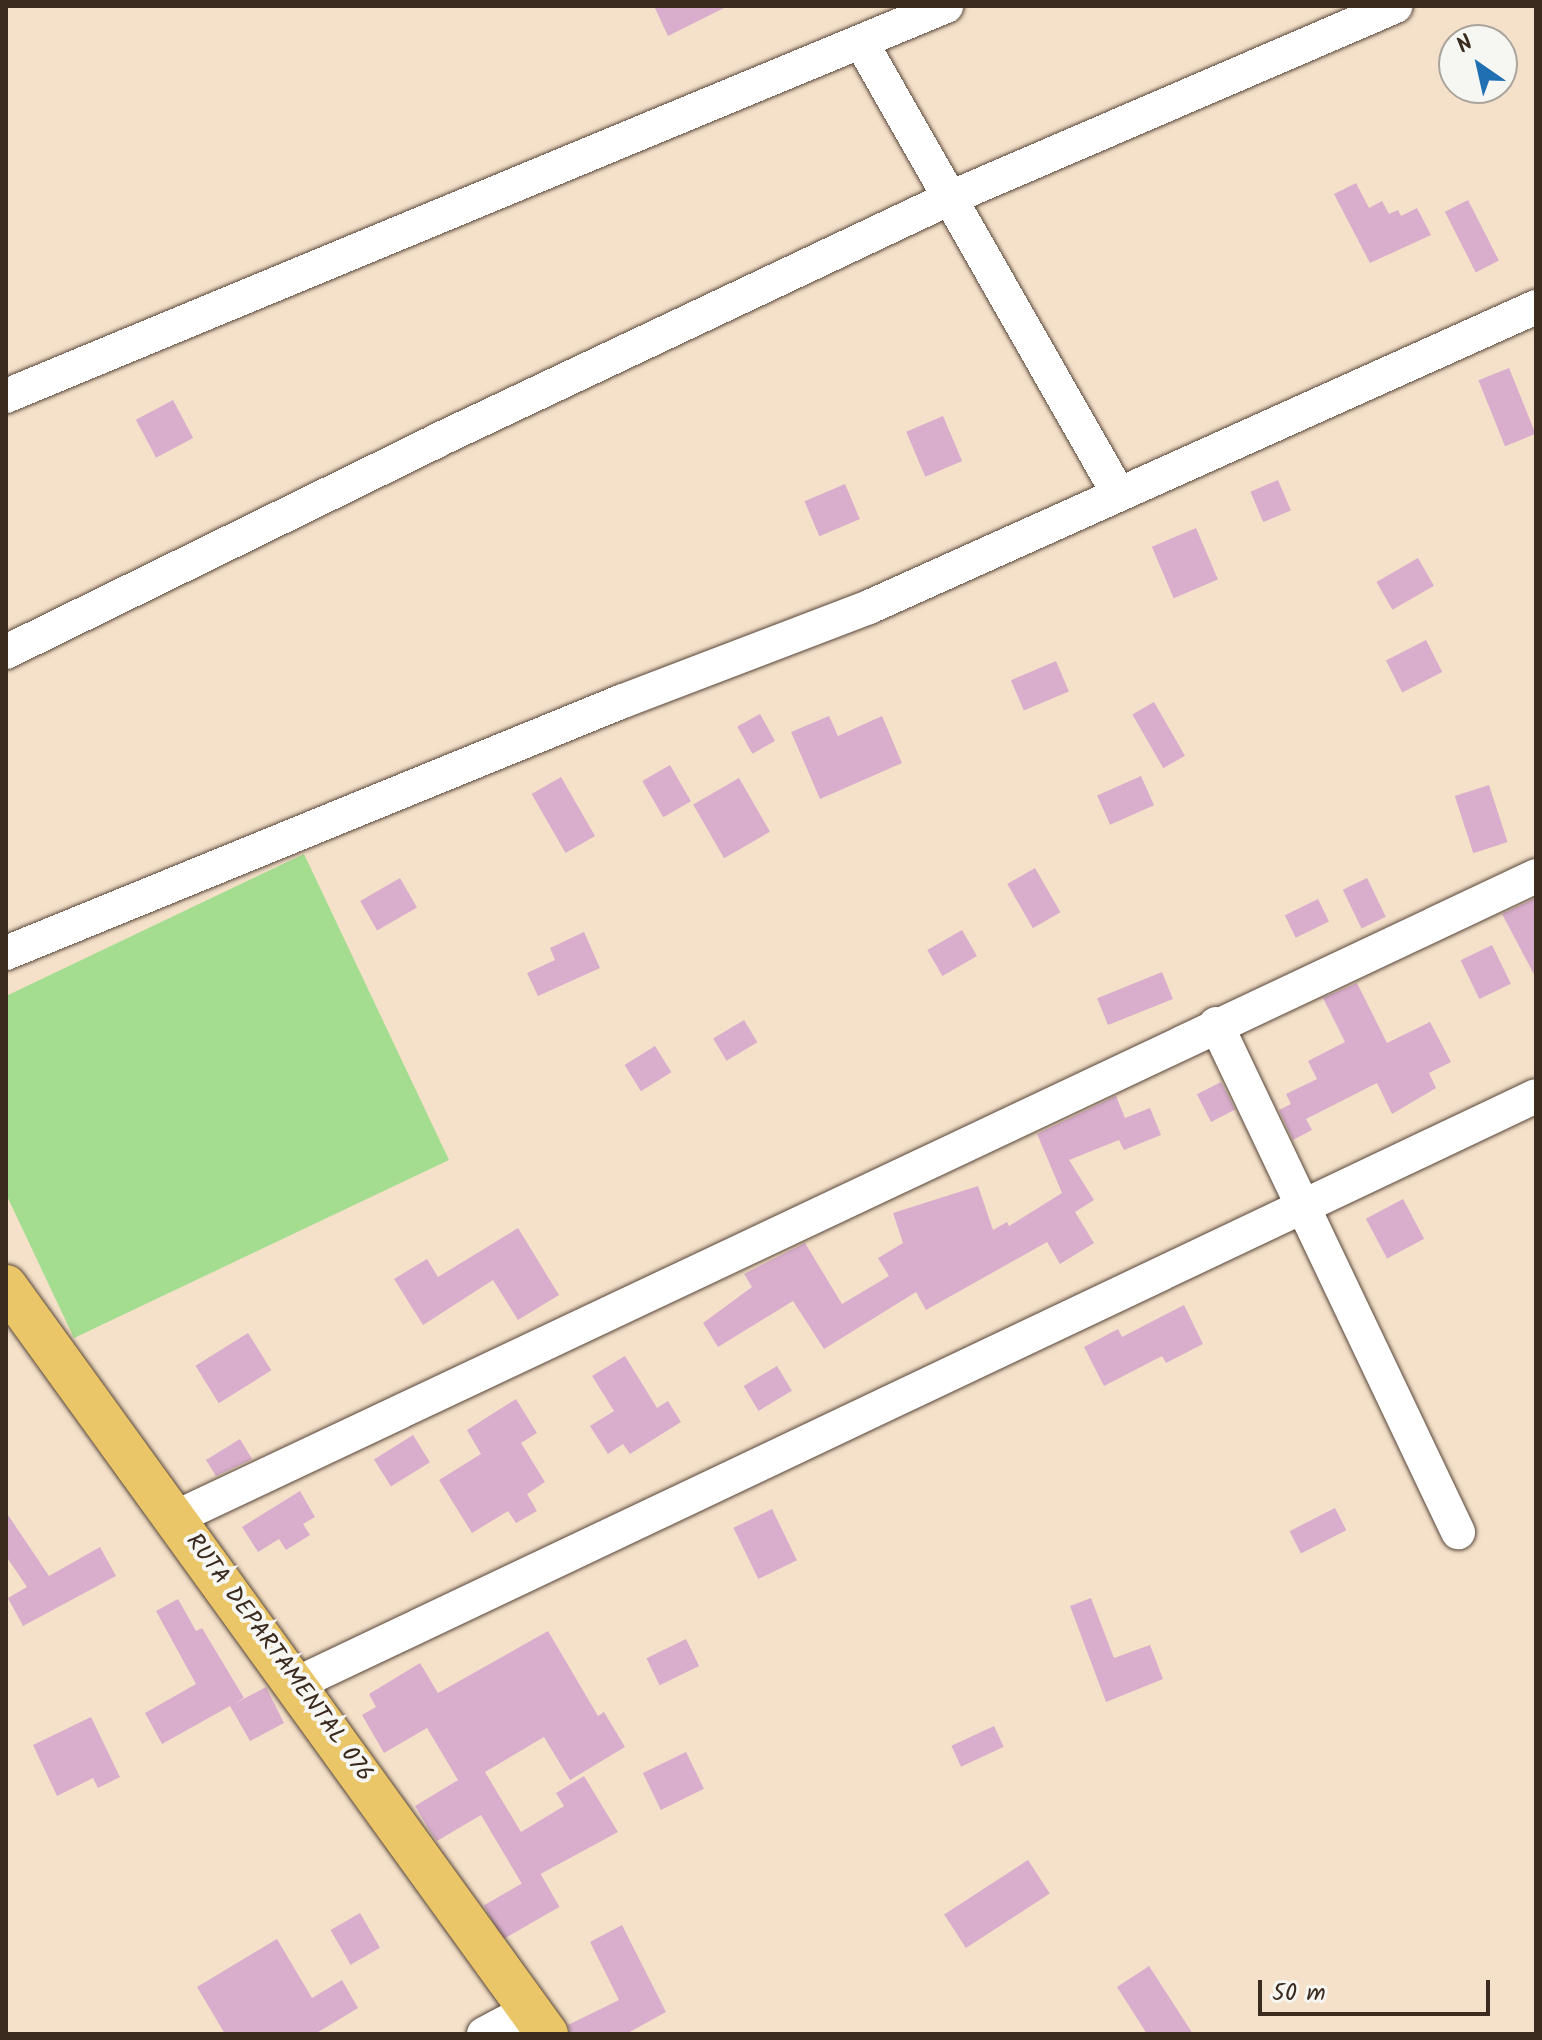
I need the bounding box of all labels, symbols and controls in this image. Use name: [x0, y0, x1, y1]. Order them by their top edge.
north arrow: [1438, 24, 1518, 104]
text: N: [1450, 27, 1481, 64]
street label: RUTA DEPARTAMENTAL 076: [179, 1528, 379, 1788]
scale bar: [1262, 1964, 1494, 2014]
text: 50 m: [1272, 1974, 1326, 2013]

